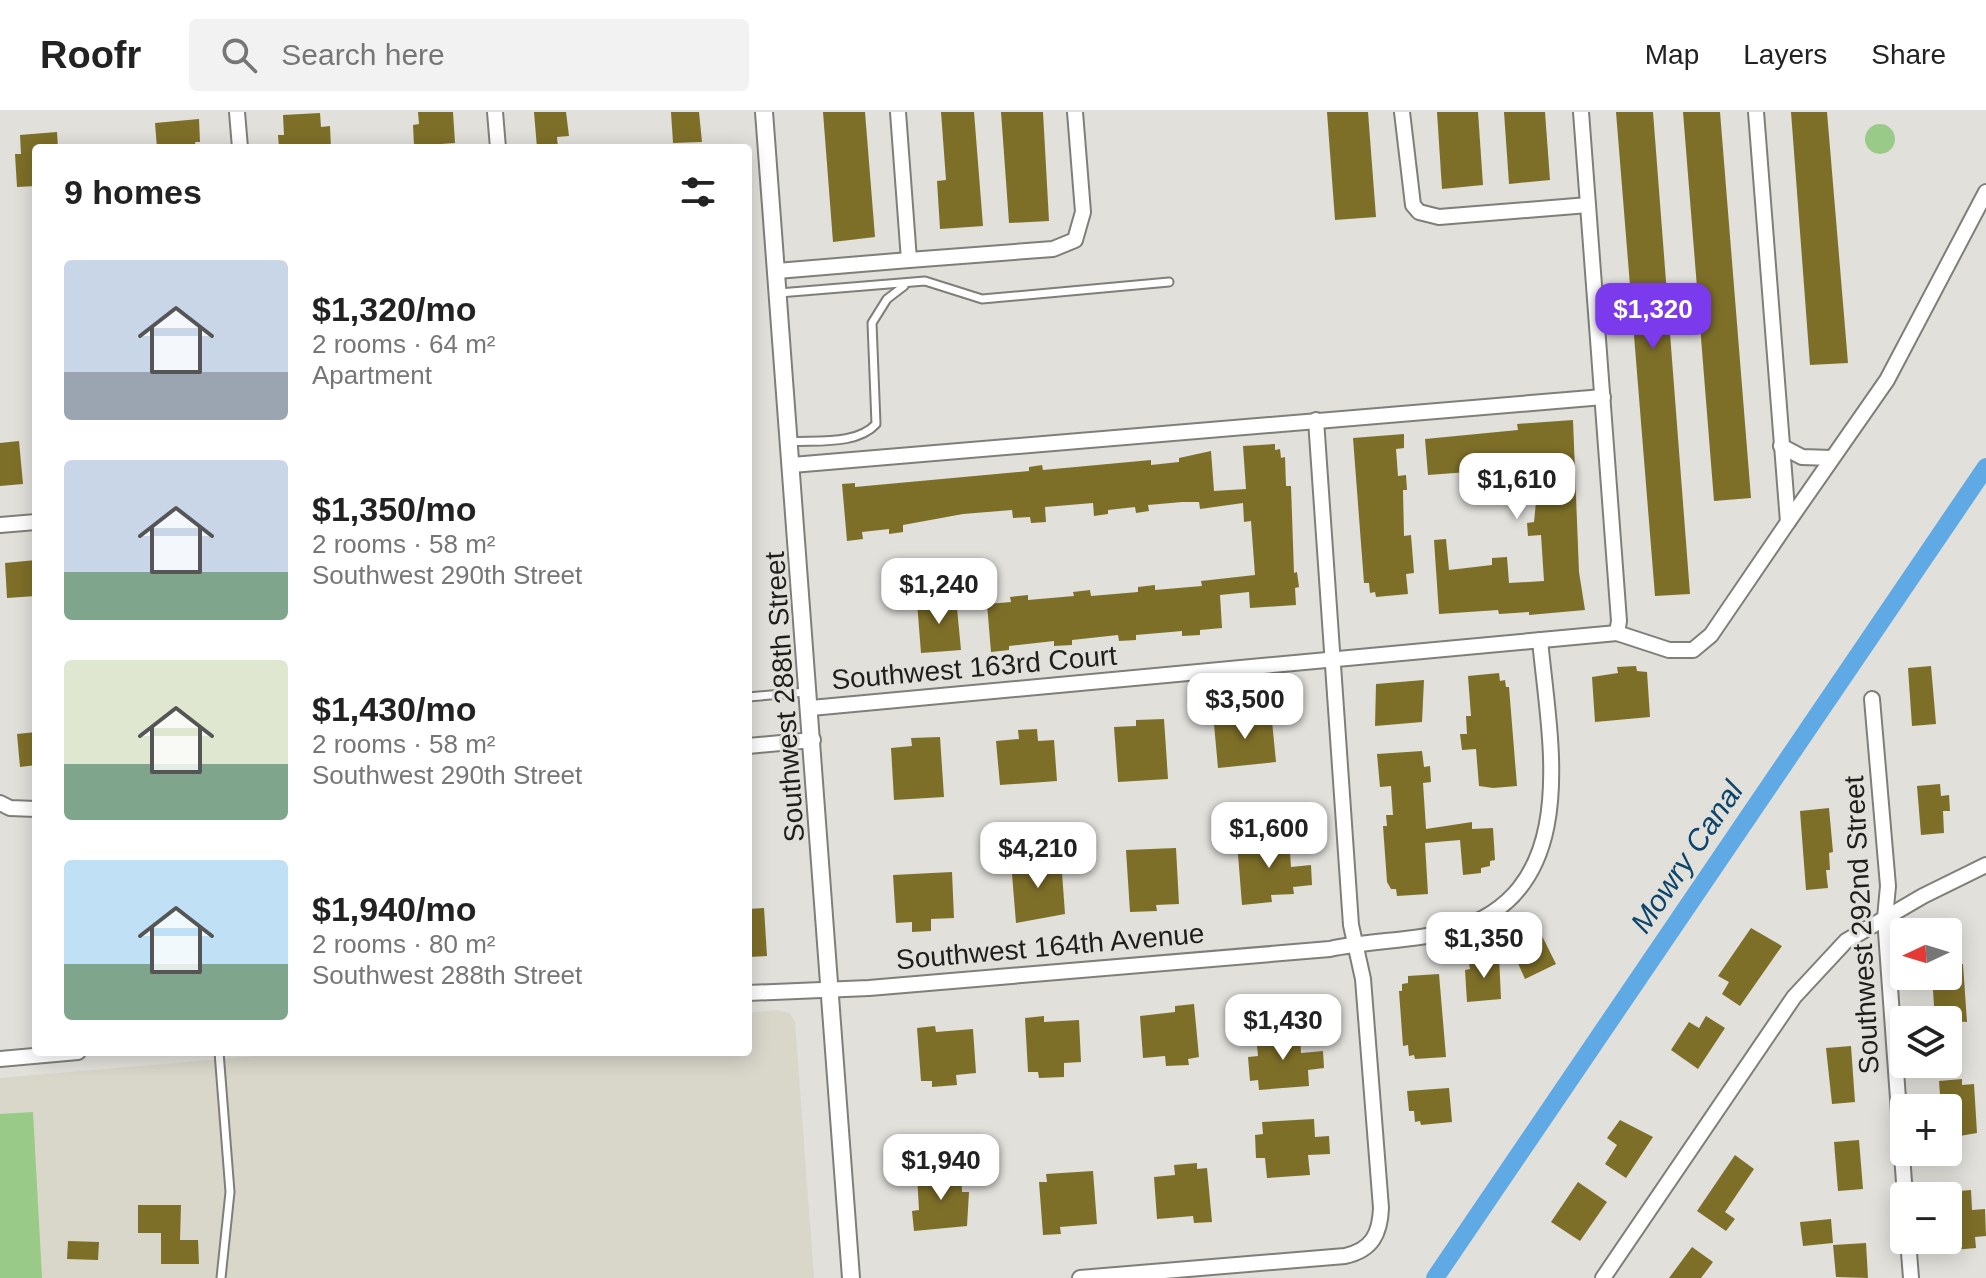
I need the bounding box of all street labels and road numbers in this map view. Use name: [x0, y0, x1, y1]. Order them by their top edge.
street label: Southwest 288th Street: [759, 550, 810, 843]
street label: Southwest 163rd Court: [830, 640, 1118, 695]
street label: Southwest 292nd Street: [1838, 775, 1885, 1075]
street label: Southwest 164th Avenue: [895, 918, 1205, 975]

